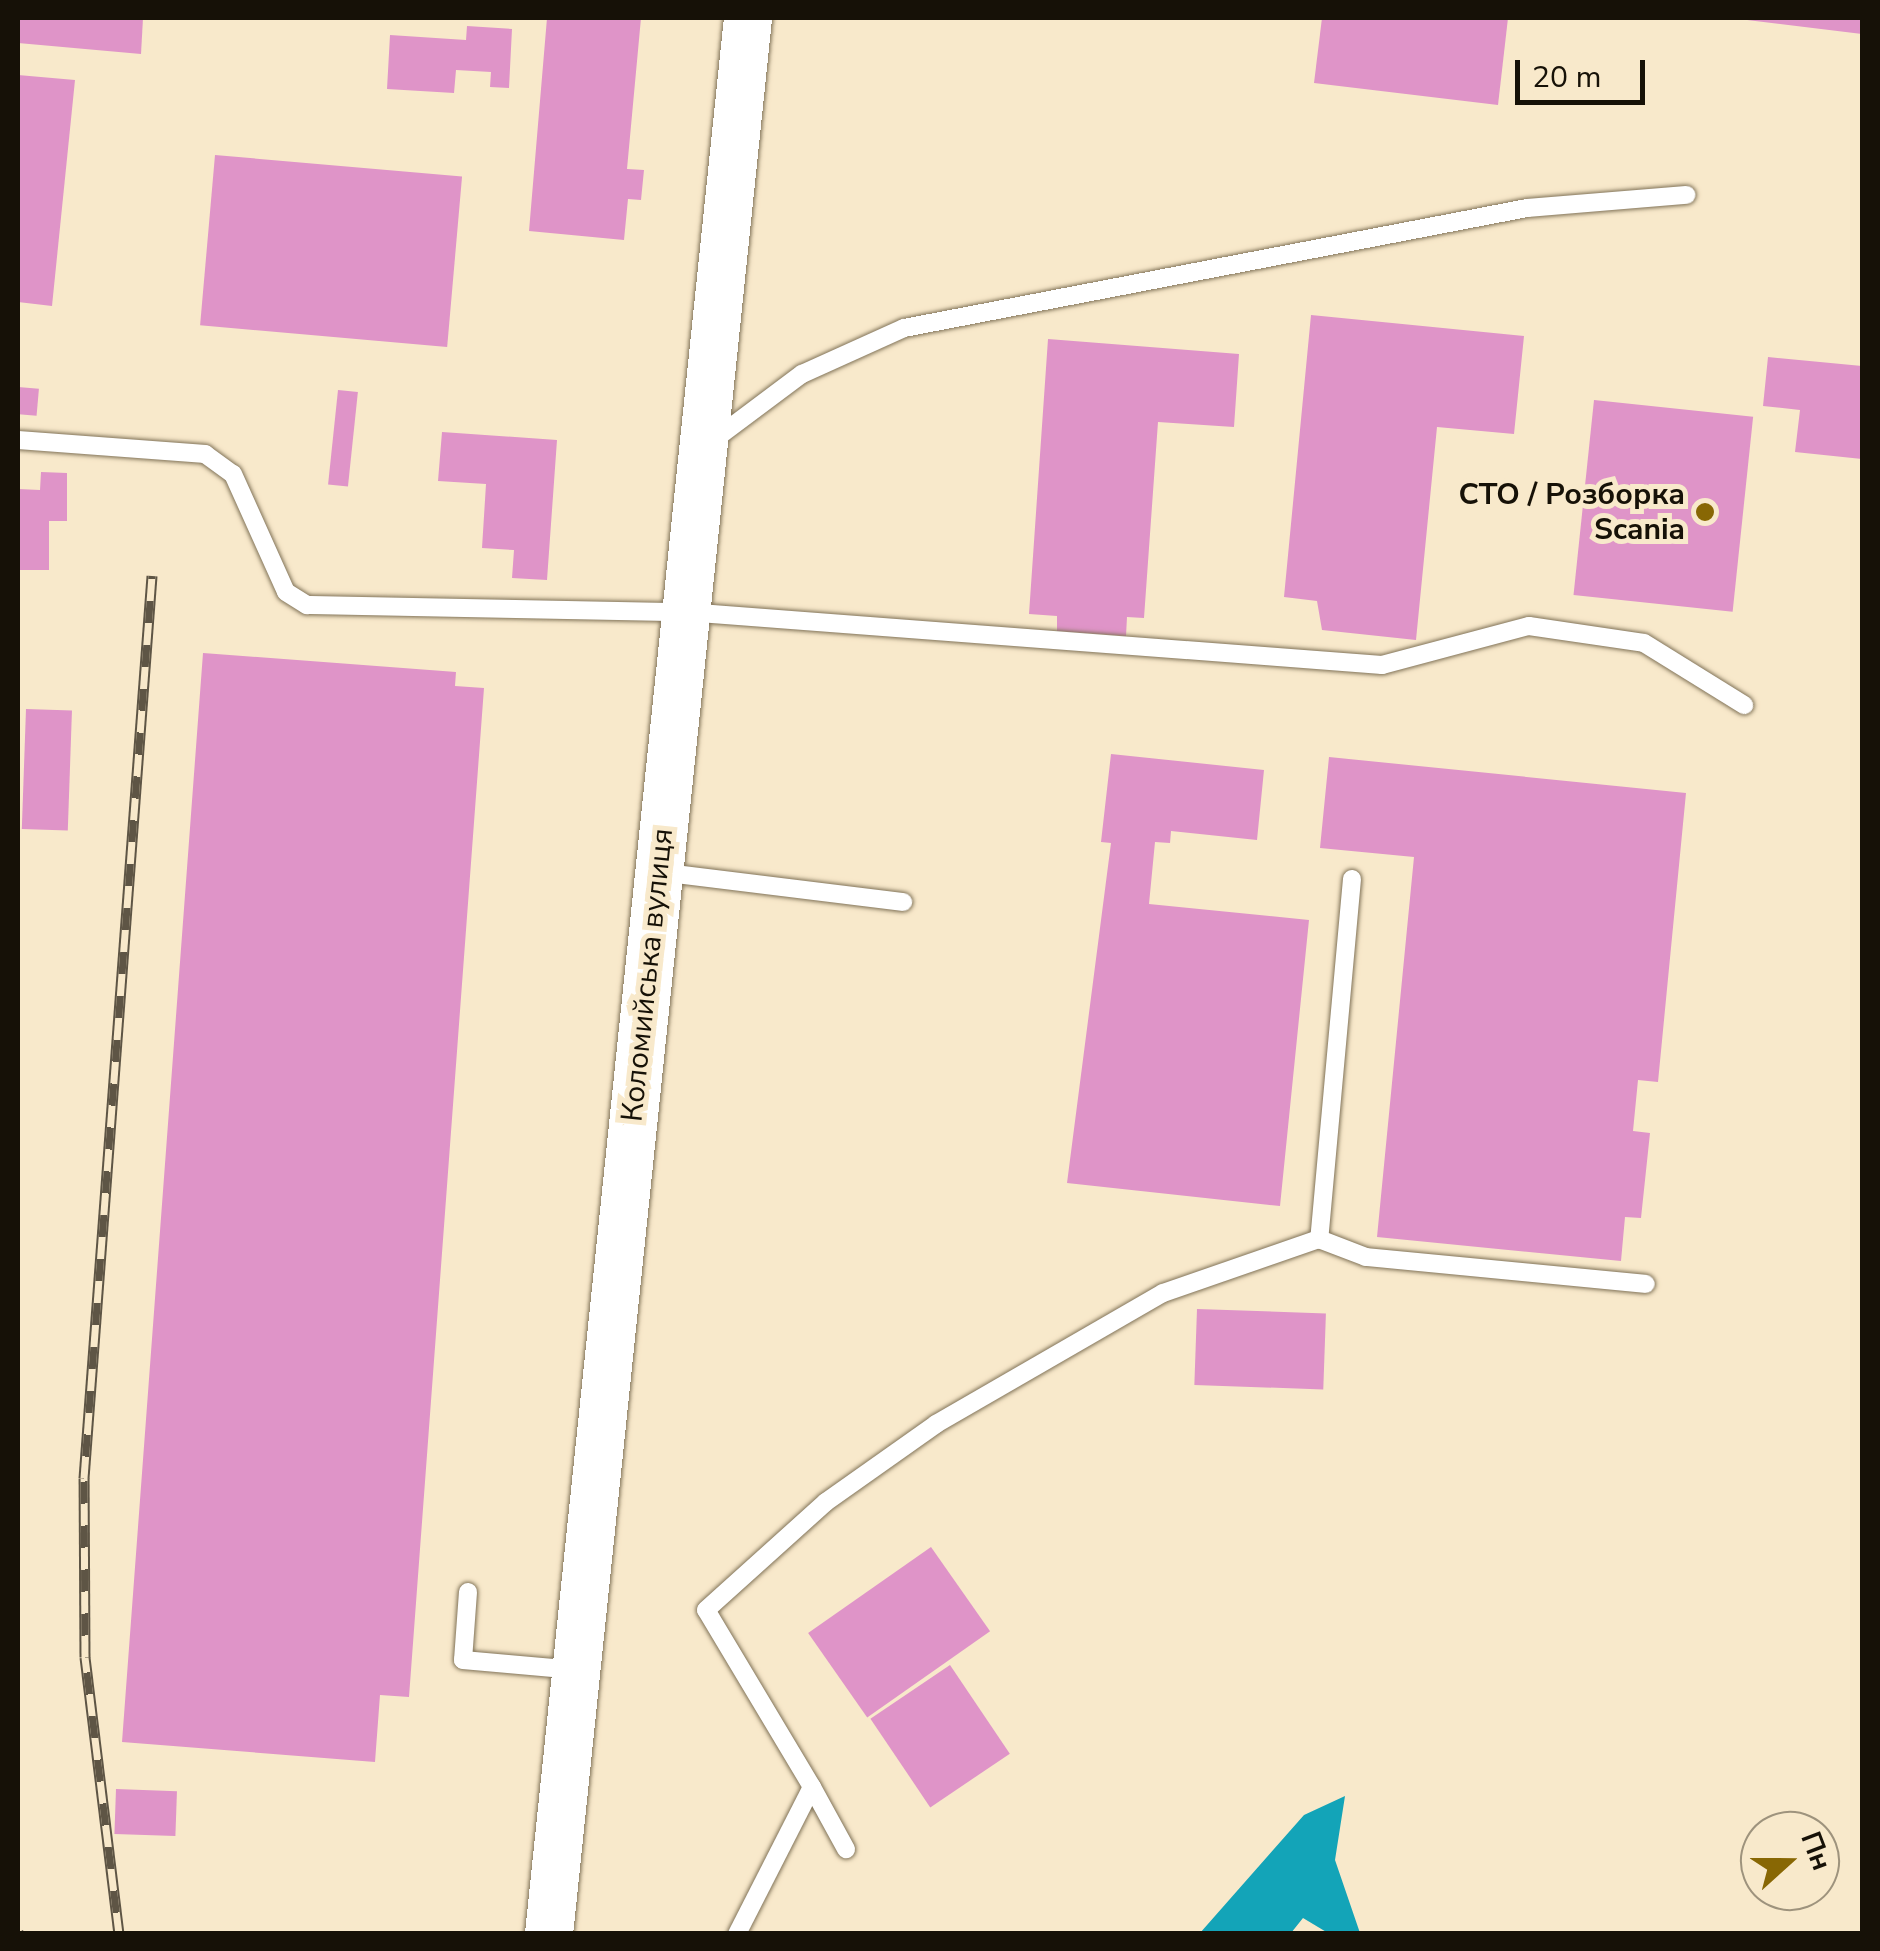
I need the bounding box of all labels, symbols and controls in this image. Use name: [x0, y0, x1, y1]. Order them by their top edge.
scale bar: [1520, 40, 1650, 102]
text: 20 m: [1532, 57, 1601, 98]
place label: СТО / Розборка Scania: [1459, 477, 1685, 548]
marker: СТО / Розборка Scania: [1694, 501, 1716, 523]
street label: Коломийська вулиця: [615, 827, 681, 1123]
north arrow: [1740, 1811, 1840, 1911]
text: Пн: [1791, 1826, 1841, 1876]

